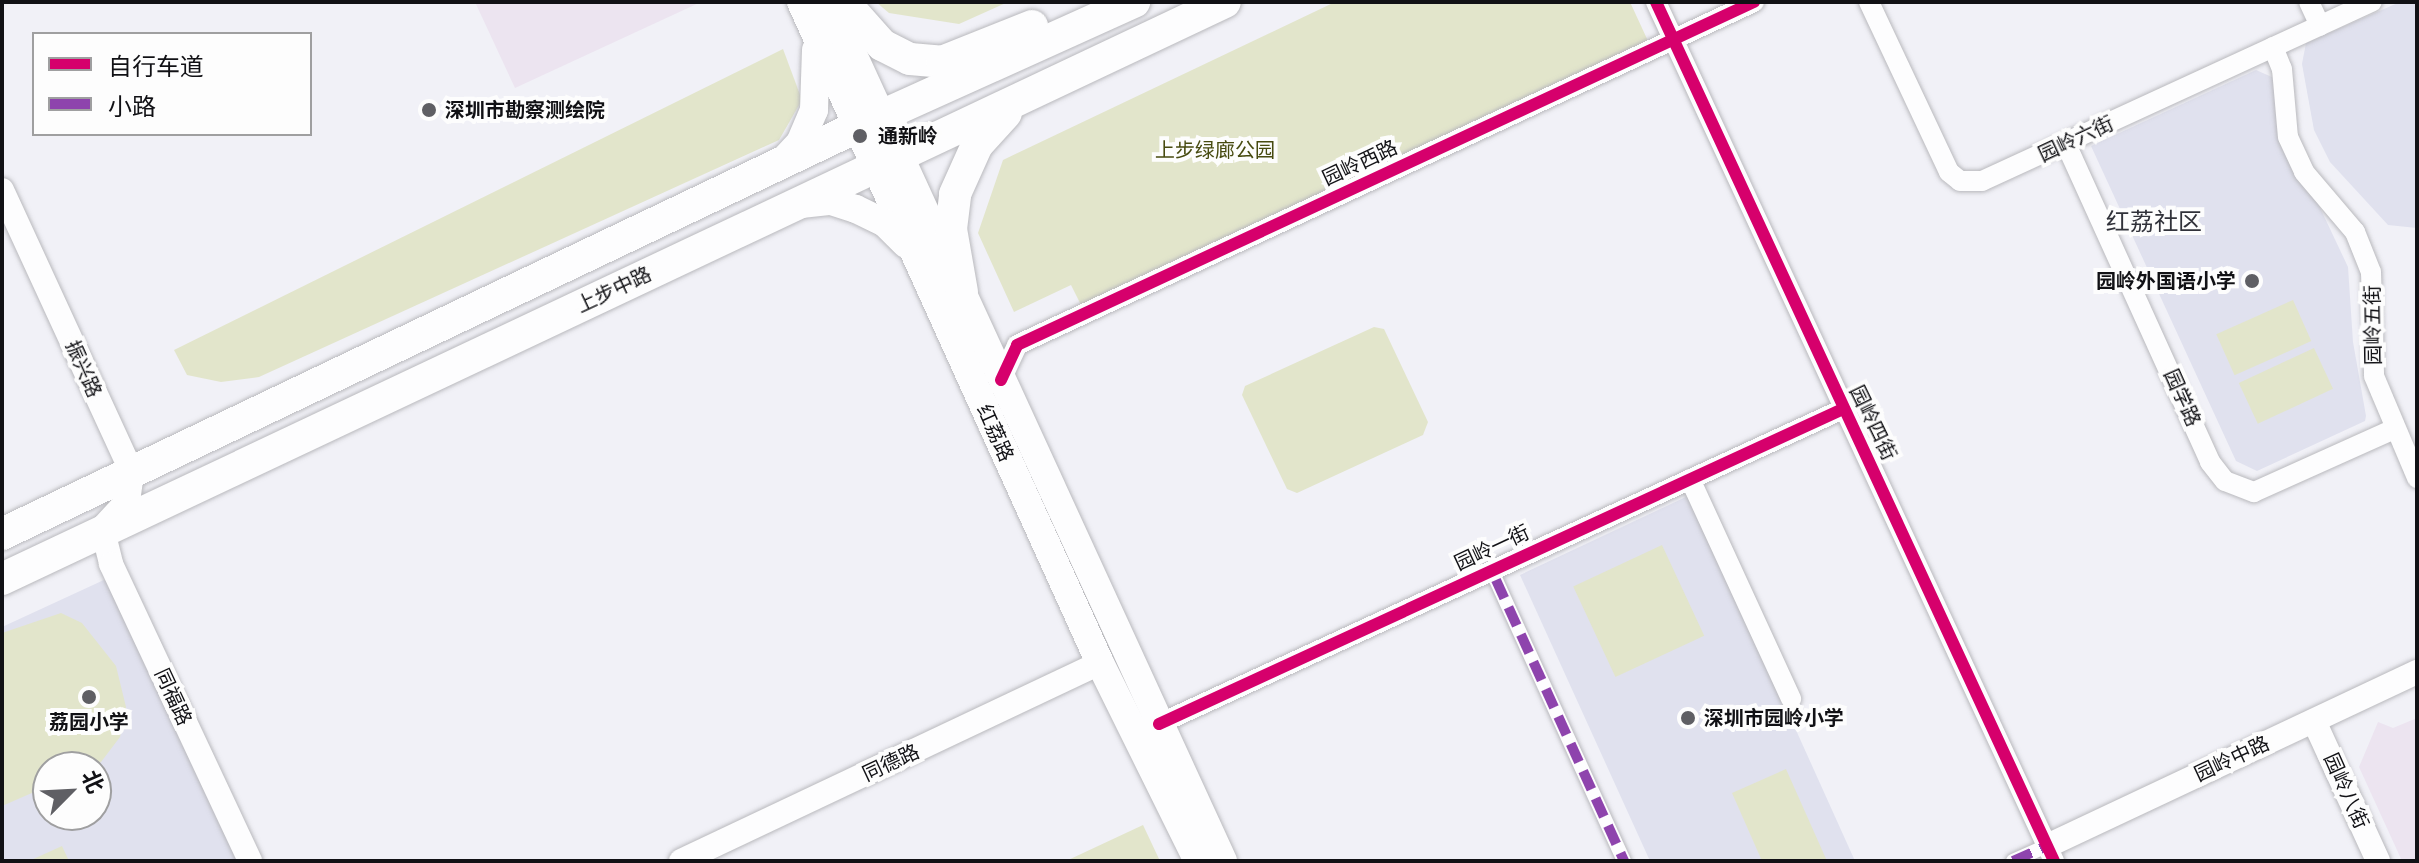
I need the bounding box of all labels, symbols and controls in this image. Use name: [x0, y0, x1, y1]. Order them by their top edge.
legend: [32, 32, 312, 136]
text: 自行车道: [108, 53, 204, 81]
text: 小路: [108, 93, 156, 121]
place label: 深圳市勘察测绘院: [445, 98, 605, 122]
marker: 深圳市勘察测绘院: [420, 101, 438, 119]
street label: 园岭六街: [2035, 111, 2117, 167]
place label: 通新岭: [878, 124, 938, 148]
marker: 通新岭: [849, 125, 871, 147]
street label: 园岭西路: [1319, 135, 1401, 191]
park label: 上步绿廊公园: [1155, 138, 1275, 162]
district label: 红荔社区: [2106, 209, 2202, 237]
street label: 上步中路: [573, 262, 655, 318]
place label: 园岭外国语小学: [2096, 269, 2236, 293]
marker: 园岭外国语小学: [2243, 272, 2261, 290]
street label: 园岭五街: [2360, 285, 2386, 365]
street label: 振兴路: [60, 337, 106, 401]
street label: 园学路: [2159, 366, 2205, 430]
street label: 园岭四街: [1845, 382, 1901, 464]
street label: 红荔路: [972, 401, 1018, 465]
street label: 园岭一街: [1451, 520, 1533, 576]
street label: 同福路: [149, 665, 197, 729]
marker: 荔园小学: [80, 688, 98, 706]
place label: 深圳市园岭小学: [1704, 706, 1844, 730]
marker: 深圳市园岭小学: [1679, 709, 1697, 727]
place label: 荔园小学: [49, 710, 129, 734]
street label: 园岭中路: [2191, 731, 2273, 787]
street label: 同德路: [859, 739, 923, 787]
street label: 园岭八街: [2319, 750, 2373, 832]
north arrow: [32, 751, 112, 831]
text: 北: [76, 766, 109, 797]

